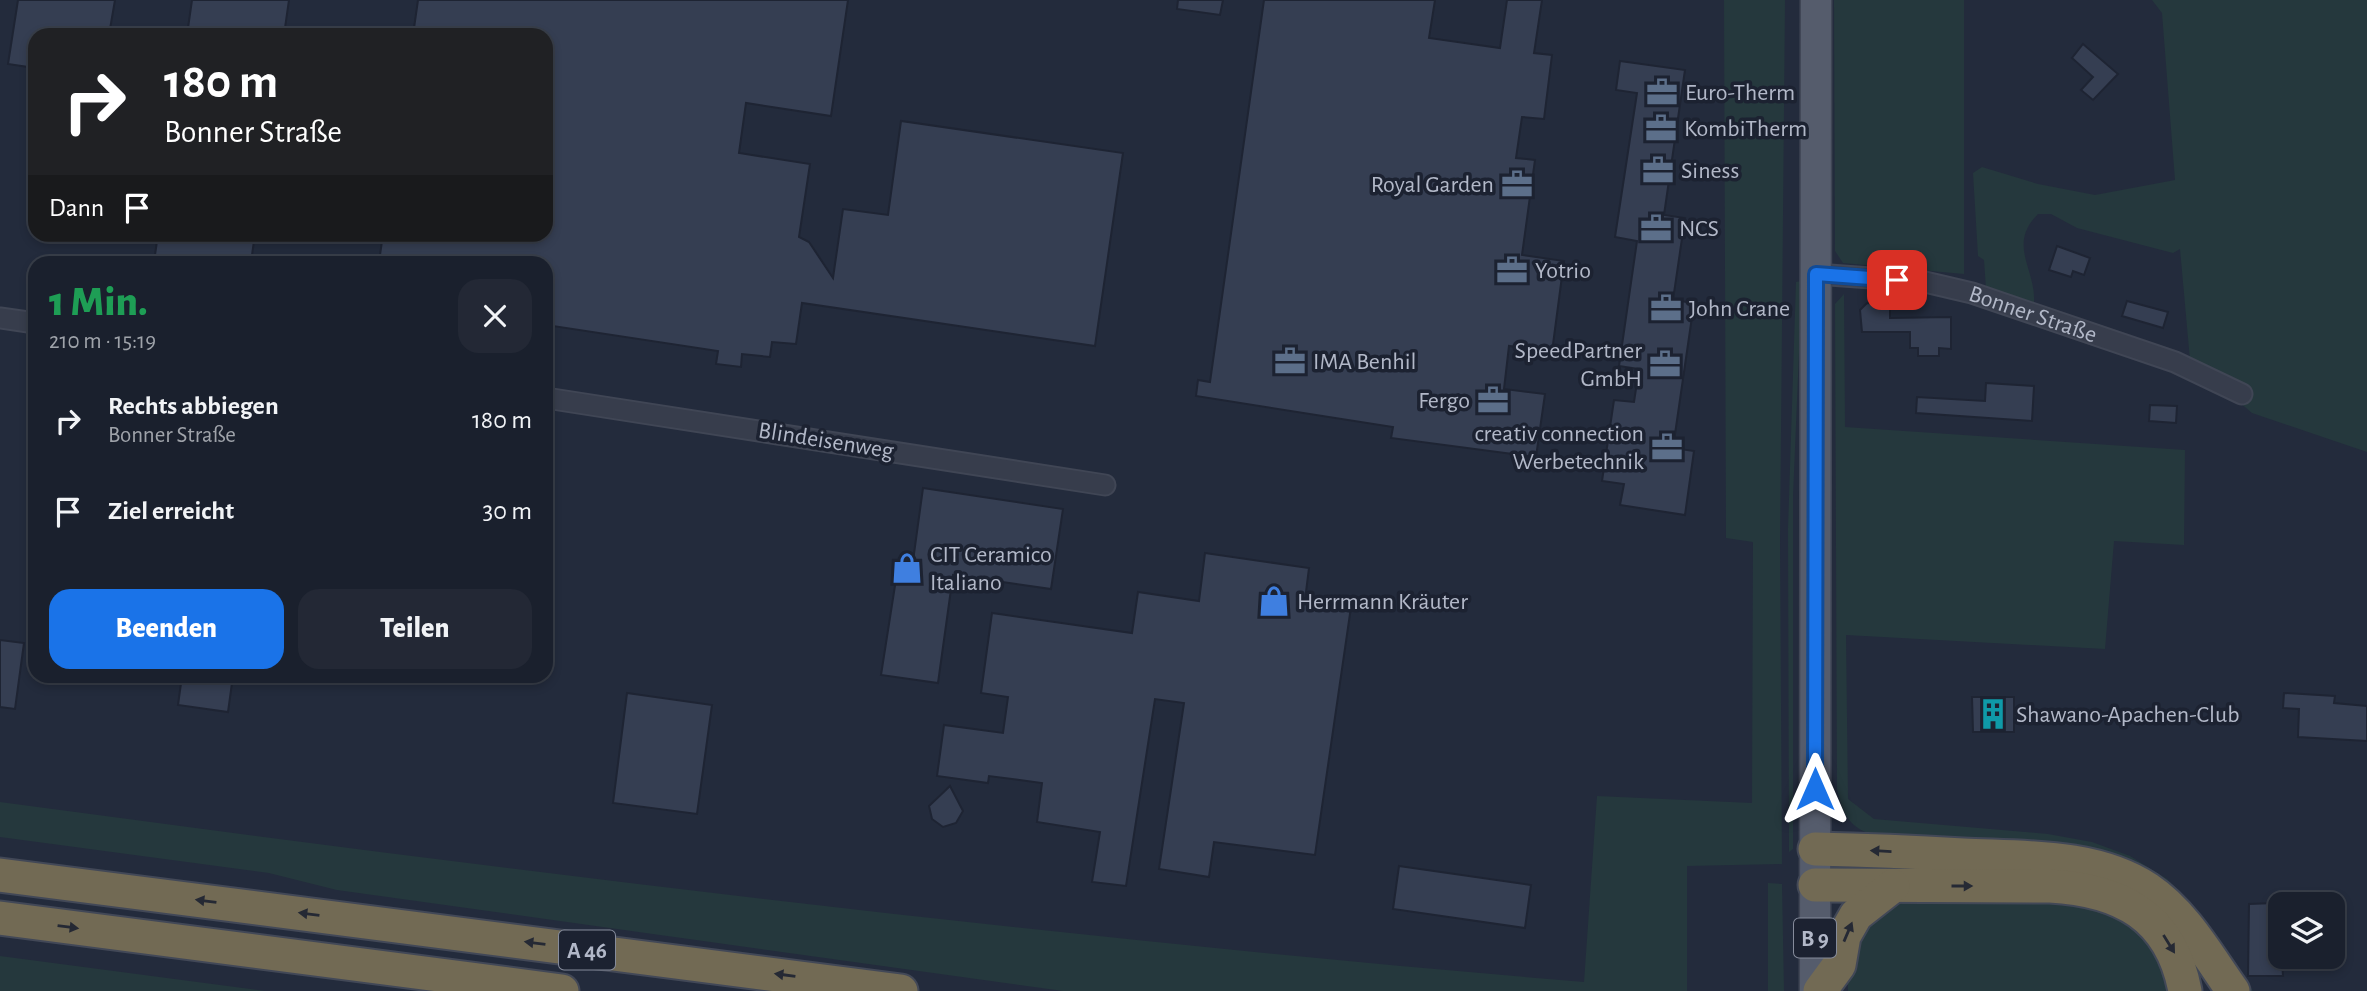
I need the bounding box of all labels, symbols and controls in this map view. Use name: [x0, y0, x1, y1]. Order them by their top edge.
icon: right: [49, 56, 140, 147]
text: 180 m: [164, 58, 278, 107]
office icon: Euro-Therm: [1645, 75, 1679, 109]
place label: Euro-Therm: [1685, 81, 1795, 105]
office icon: KombiTherm: [1644, 111, 1678, 145]
text: Bonner Straße: [164, 116, 342, 148]
place label: KombiTherm: [1684, 117, 1807, 141]
office icon: Siness: [1641, 153, 1675, 187]
place label: Siness: [1681, 159, 1739, 183]
office icon: Royal Garden: [1500, 167, 1534, 201]
place label: Royal Garden: [1371, 173, 1494, 197]
icon: arrive: [118, 189, 156, 227]
text: Dann: [49, 195, 104, 221]
office icon: NCS: [1639, 211, 1673, 245]
place label: NCS: [1679, 217, 1719, 241]
pin: [1867, 250, 1927, 310]
office icon: Yotrio: [1495, 253, 1529, 287]
place label: Yotrio: [1535, 259, 1591, 283]
icon: arrive: [1878, 261, 1916, 299]
button: close: [458, 279, 532, 353]
text: 1 Min.: [49, 281, 148, 323]
street label: Bonner Straße: [1966, 282, 2100, 348]
office icon: John Crane: [1649, 291, 1683, 325]
place label: John Crane: [1689, 297, 1790, 321]
text: 210 m · 15:19: [49, 330, 156, 353]
place label: SpeedPartner GmbH: [1515, 339, 1642, 391]
office icon: IMA Benhil: [1273, 344, 1307, 378]
office icon: SpeedPartner GmbH: [1648, 347, 1682, 381]
place label: IMA Benhil: [1313, 350, 1417, 374]
office icon: Fergo: [1476, 383, 1510, 417]
place label: Fergo: [1418, 389, 1470, 413]
text: Rechts abbiegen: [108, 393, 279, 419]
icon: right: [49, 402, 87, 440]
text: 180 m: [472, 407, 532, 433]
street label: Blindeisenweg: [757, 418, 895, 464]
place label: creativ connection Werbetechnik: [1475, 422, 1644, 474]
text: Bonner Straße: [108, 424, 236, 447]
office icon: creativ connection Werbetechnik: [1650, 430, 1684, 464]
icon: arrive: [49, 493, 87, 531]
text: Ziel erreicht: [108, 498, 234, 524]
text: 30 m: [482, 498, 532, 524]
place label: CIT Ceramico Italiano: [930, 543, 1052, 595]
shop icon: CIT Ceramico Italiano: [890, 551, 924, 585]
shop icon: Herrmann Kräuter: [1257, 584, 1291, 618]
button: Beenden: [49, 589, 284, 669]
button: Teilen: [298, 589, 532, 669]
place label: Herrmann Kräuter: [1297, 590, 1468, 614]
building icon: Shawano-Apachen-Club: [1976, 697, 2010, 731]
place label: Shawano-Apachen-Club: [2016, 703, 2240, 727]
position arrow: [1778, 752, 1852, 826]
one-way arrow: [1869, 845, 1891, 856]
one-way arrow: [1951, 880, 1973, 892]
map controls: [2268, 892, 2345, 969]
button: layers: [2268, 892, 2345, 969]
one-way arrow: [194, 896, 216, 907]
one-way arrow: [298, 909, 320, 920]
road number: B 9: [1794, 918, 1836, 958]
one-way arrow: [57, 921, 79, 932]
one-way arrow: [1842, 921, 1853, 942]
road number: A 46: [559, 931, 615, 970]
one-way arrow: [2162, 935, 2175, 954]
one-way arrow: [524, 937, 546, 948]
one-way arrow: [773, 969, 795, 980]

